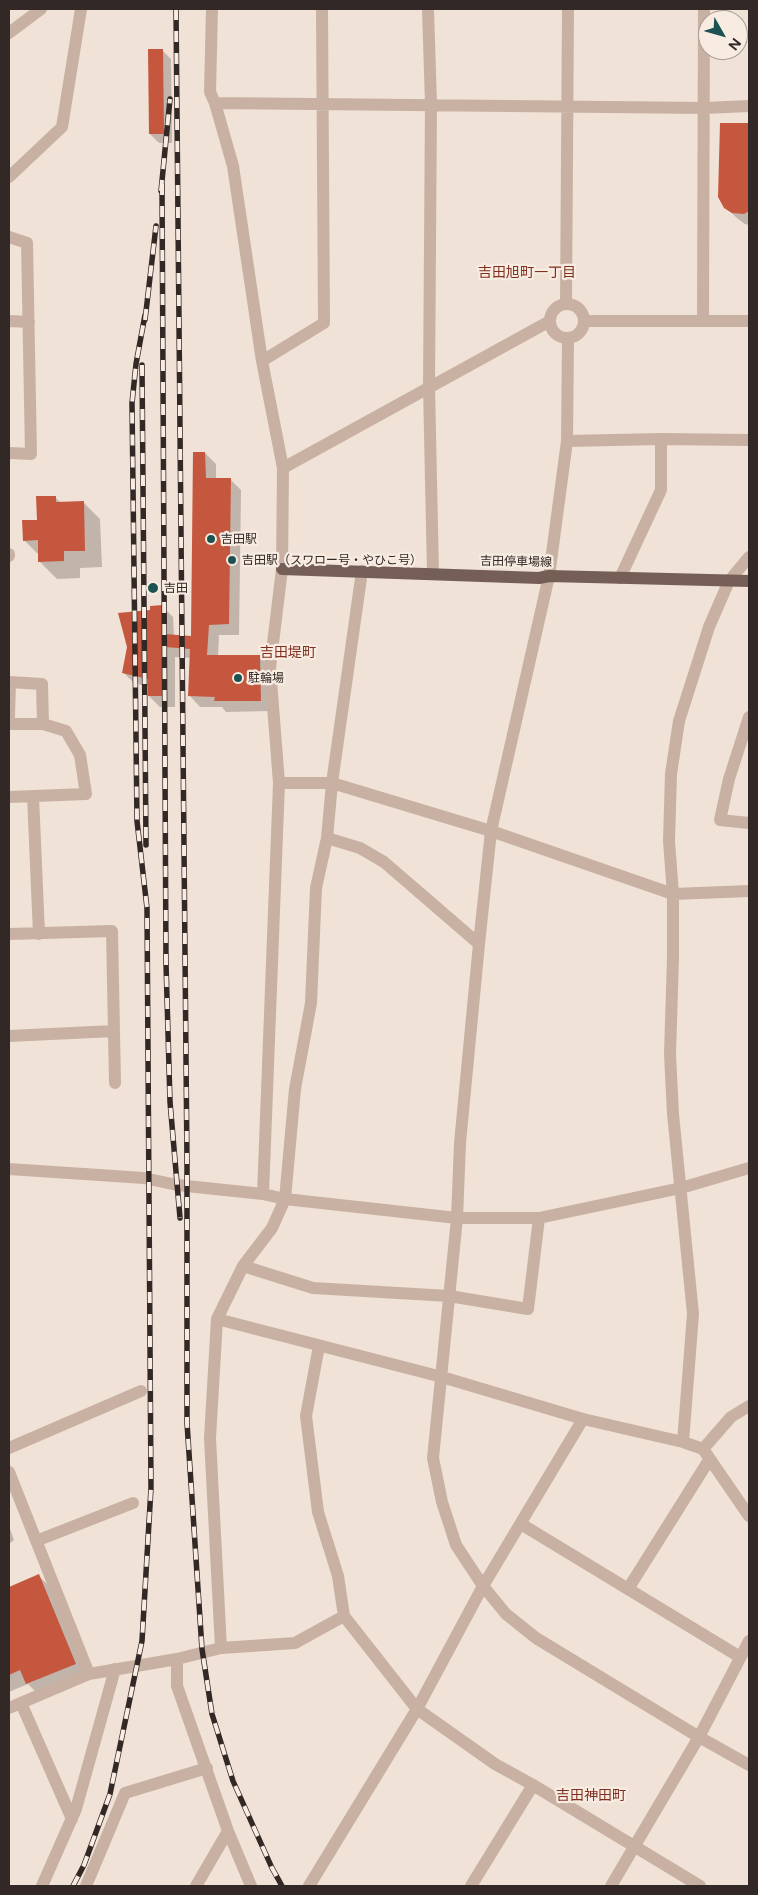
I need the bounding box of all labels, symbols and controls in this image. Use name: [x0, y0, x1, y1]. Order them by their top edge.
north arrow: [698, 10, 748, 60]
text: N: [724, 34, 744, 53]
district label: 吉田旭町一丁目: [478, 265, 576, 281]
place label: 吉田駅: [221, 532, 257, 546]
marker: 吉田駅: [205, 533, 217, 545]
place label: 吉田駅（スワロー号・やひこ号）: [242, 553, 422, 567]
marker: 吉田駅（スワロー号・やひこ号）: [226, 554, 238, 566]
street label: 吉田停車場線: [480, 554, 552, 570]
marker: 吉田: [146, 581, 160, 595]
place label: 吉田: [164, 581, 188, 595]
district label: 吉田堤町: [260, 645, 316, 661]
place label: 駐輪場: [248, 671, 284, 685]
marker: 駐輪場: [232, 672, 244, 684]
district label: 吉田神田町: [556, 1788, 626, 1804]

